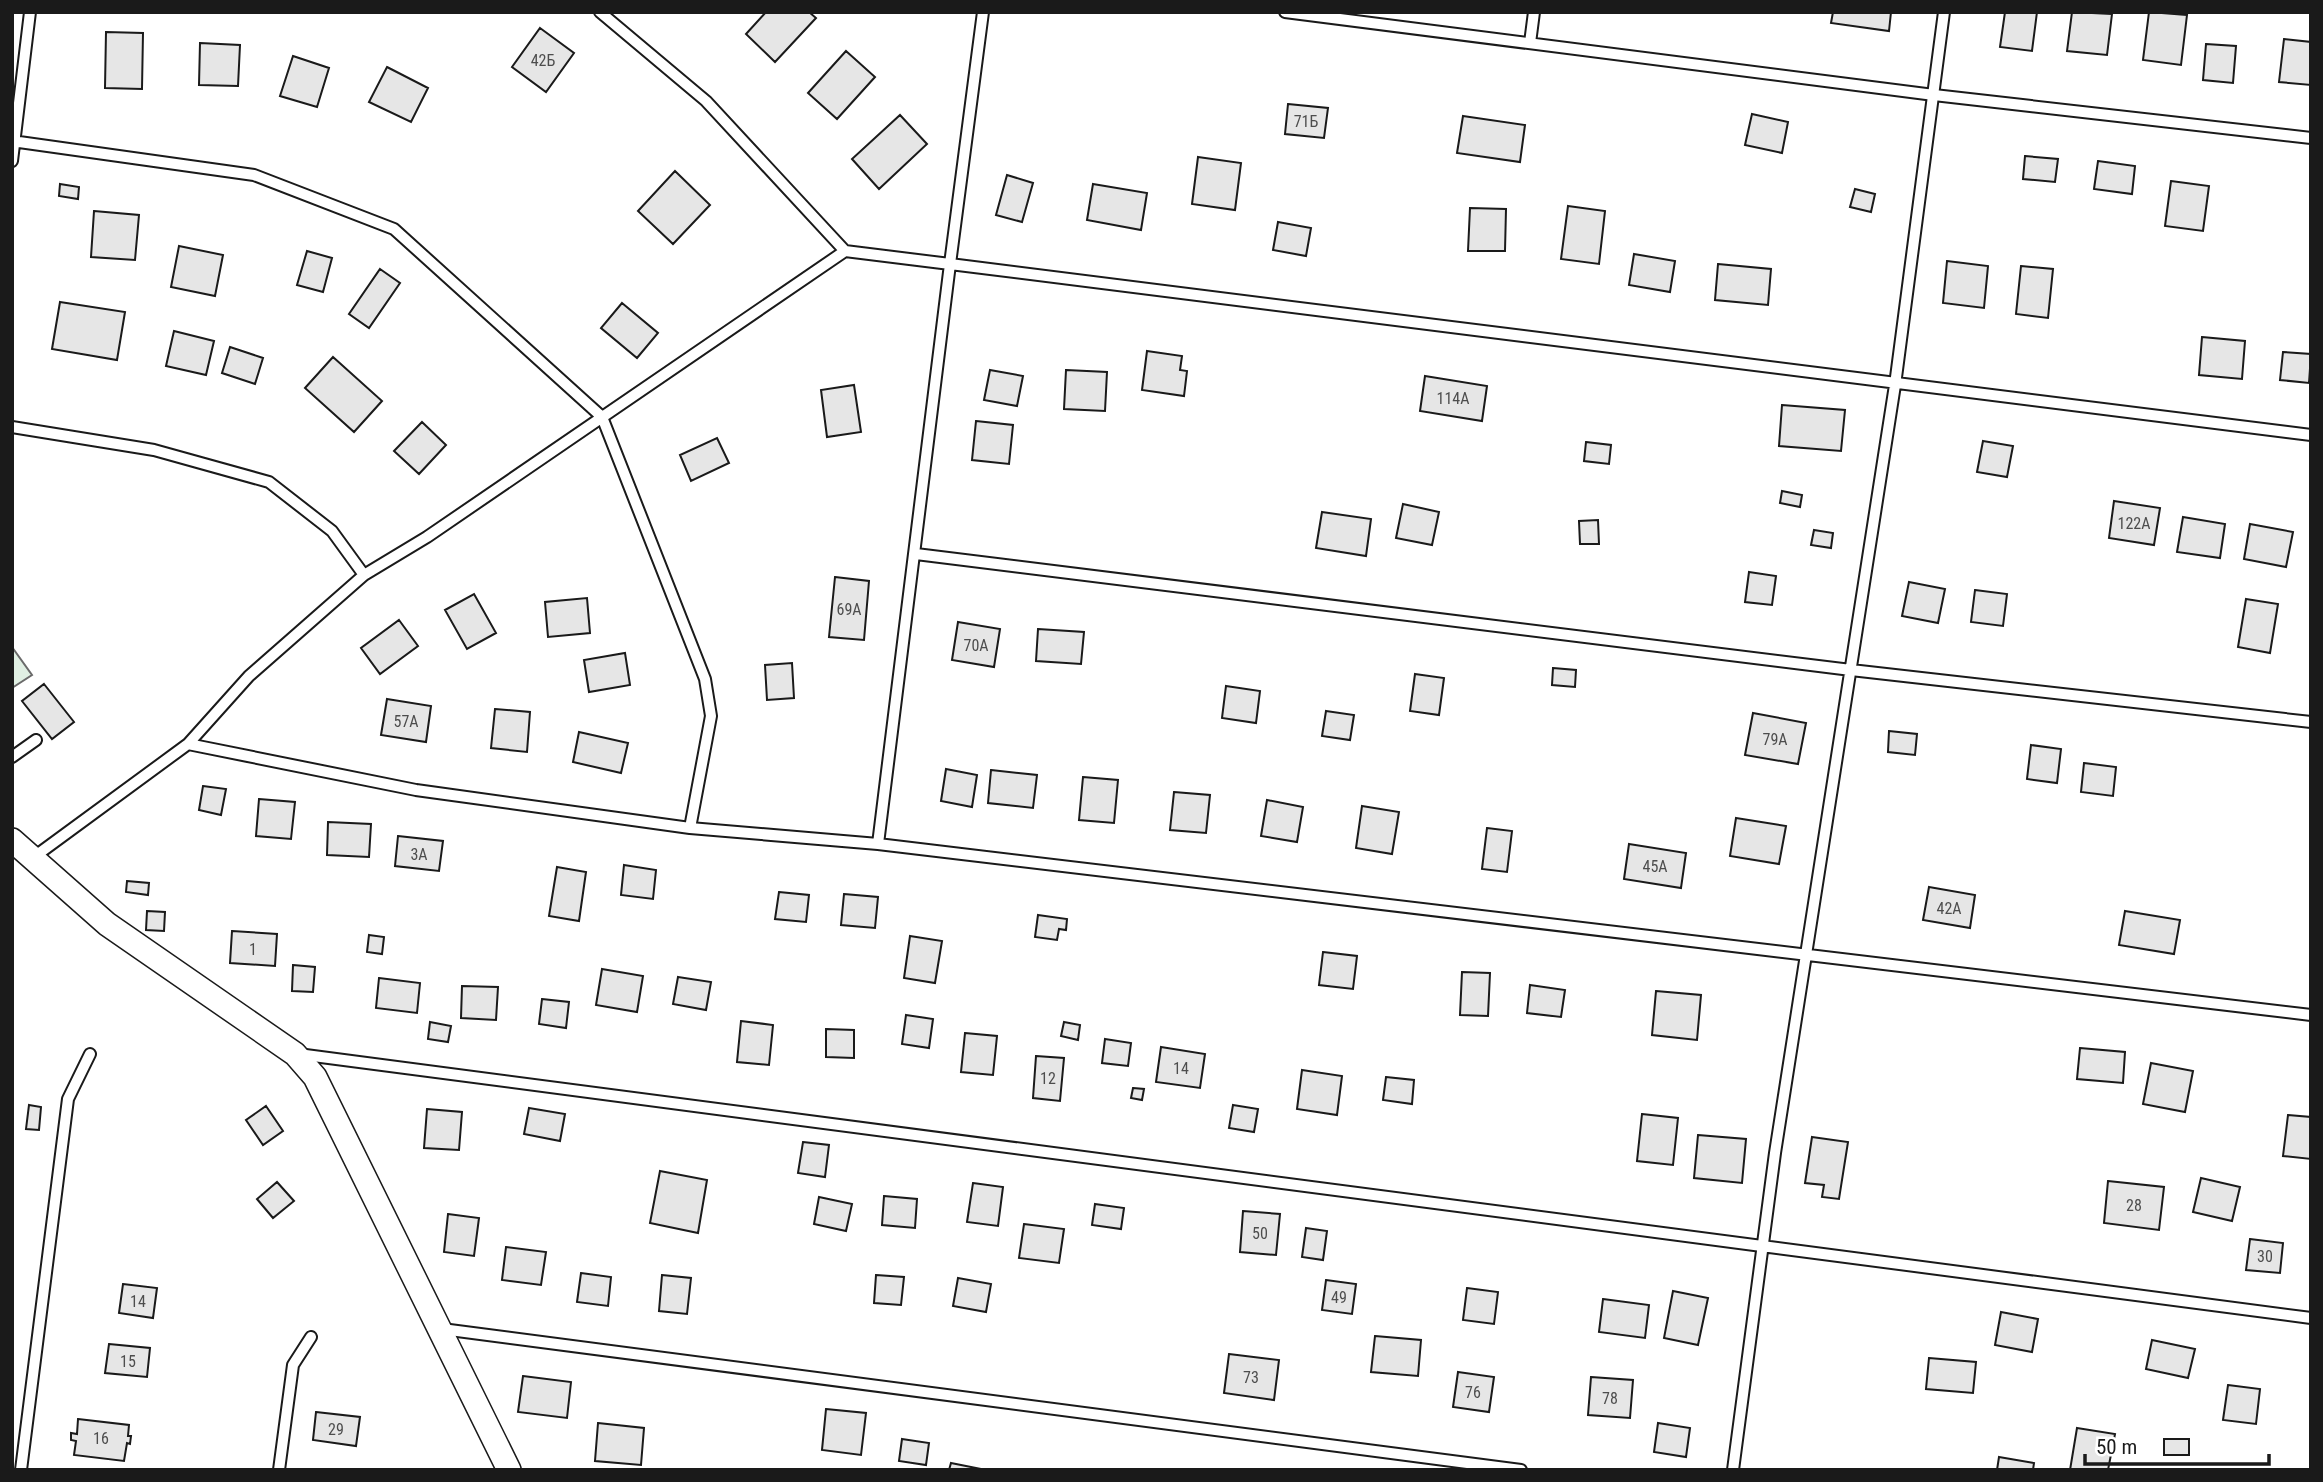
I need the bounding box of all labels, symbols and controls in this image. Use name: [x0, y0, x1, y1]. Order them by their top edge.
house number: 42Б: [531, 51, 556, 70]
house number: 71Б: [1294, 112, 1319, 131]
house number: 114А: [1437, 389, 1469, 408]
house number: 122А: [2118, 514, 2150, 533]
house number: 69А: [836, 600, 862, 619]
house number: 70А: [963, 636, 989, 655]
house number: 57А: [393, 712, 419, 731]
house number: 79А: [1762, 730, 1788, 749]
house number: 3А: [410, 845, 428, 864]
house number: 45А: [1642, 857, 1668, 876]
house number: 42А: [1936, 899, 1962, 918]
house number: 1: [249, 940, 257, 959]
house number: 14: [1173, 1059, 1189, 1078]
house number: 12: [1040, 1069, 1056, 1088]
house number: 28: [2126, 1196, 2142, 1215]
house number: 50: [1252, 1224, 1268, 1243]
house number: 30: [2257, 1247, 2273, 1266]
house number: 49: [1331, 1288, 1347, 1307]
house number: 14: [130, 1292, 146, 1311]
house number: 15: [120, 1352, 136, 1371]
house number: 73: [1243, 1368, 1259, 1387]
house number: 76: [1465, 1383, 1481, 1402]
house number: 78: [1602, 1389, 1618, 1408]
house number: 29: [328, 1420, 344, 1439]
scale bar: [2085, 1422, 2269, 1466]
house number: 16: [93, 1429, 109, 1448]
text: 50 m: [2096, 1435, 2137, 1459]

